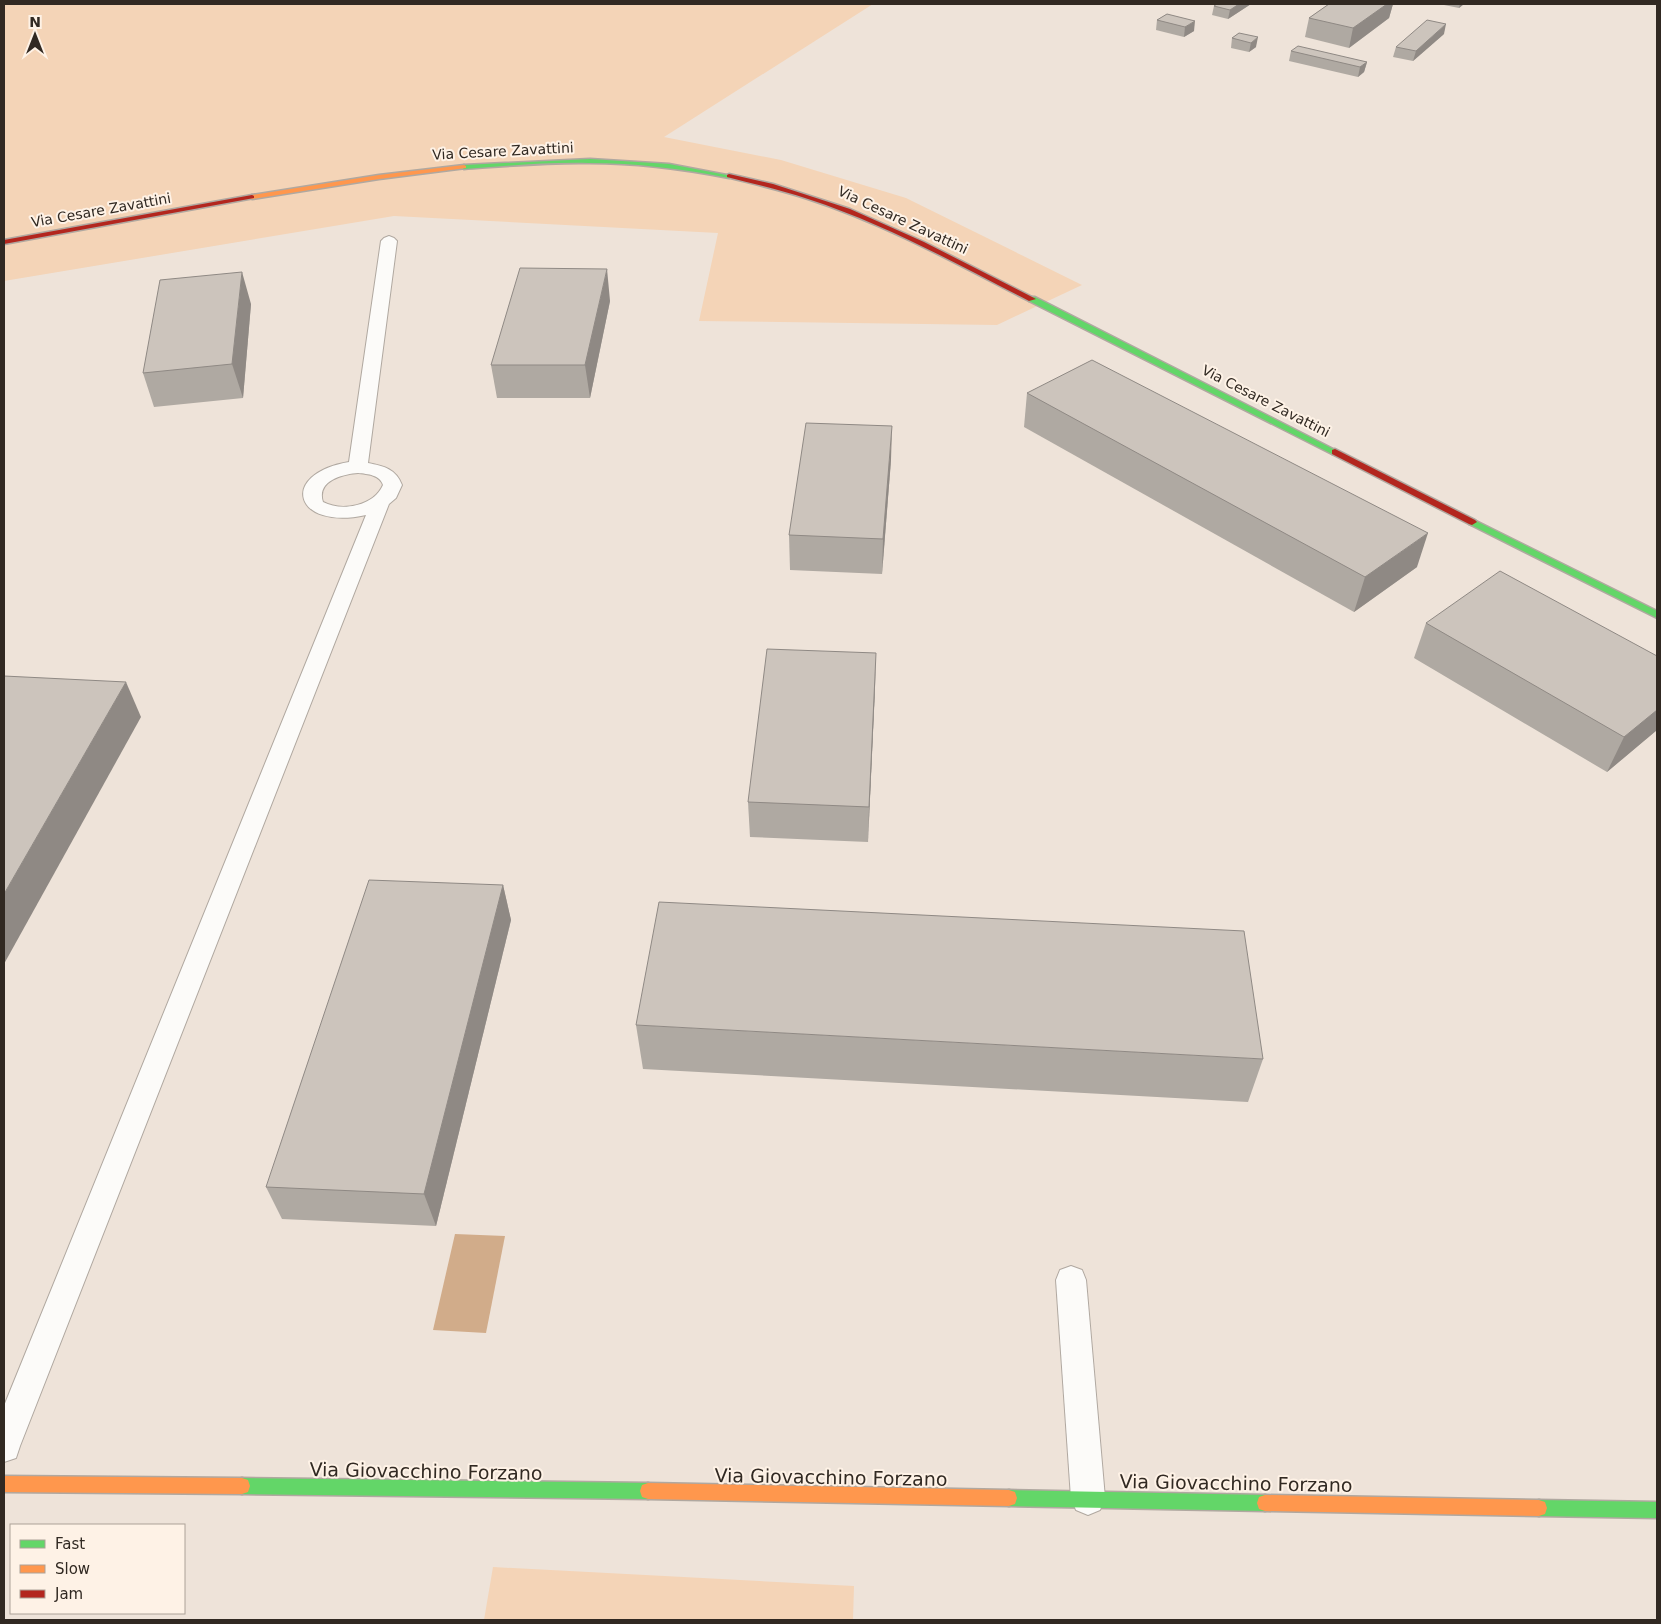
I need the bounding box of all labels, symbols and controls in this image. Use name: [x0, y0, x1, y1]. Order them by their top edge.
north arrow: [10, 10, 60, 60]
text: N: [29, 14, 41, 30]
street label: Via Cesare Zavattini: [432, 139, 574, 163]
street label: Via Cesare Zavattini: [835, 183, 971, 257]
street label: Via Cesare Zavattini: [30, 190, 172, 230]
street label: Via Cesare Zavattini: [1199, 362, 1333, 440]
street label: Via Giovacchino Forzano: [309, 1458, 543, 1484]
street label: Via Giovacchino Forzano: [714, 1464, 948, 1490]
street label: Via Giovacchino Forzano: [1119, 1470, 1353, 1496]
legend: [10, 1524, 185, 1614]
text: Fast: [55, 1535, 85, 1553]
text: Slow: [55, 1560, 90, 1578]
text: Jam: [54, 1585, 83, 1603]

